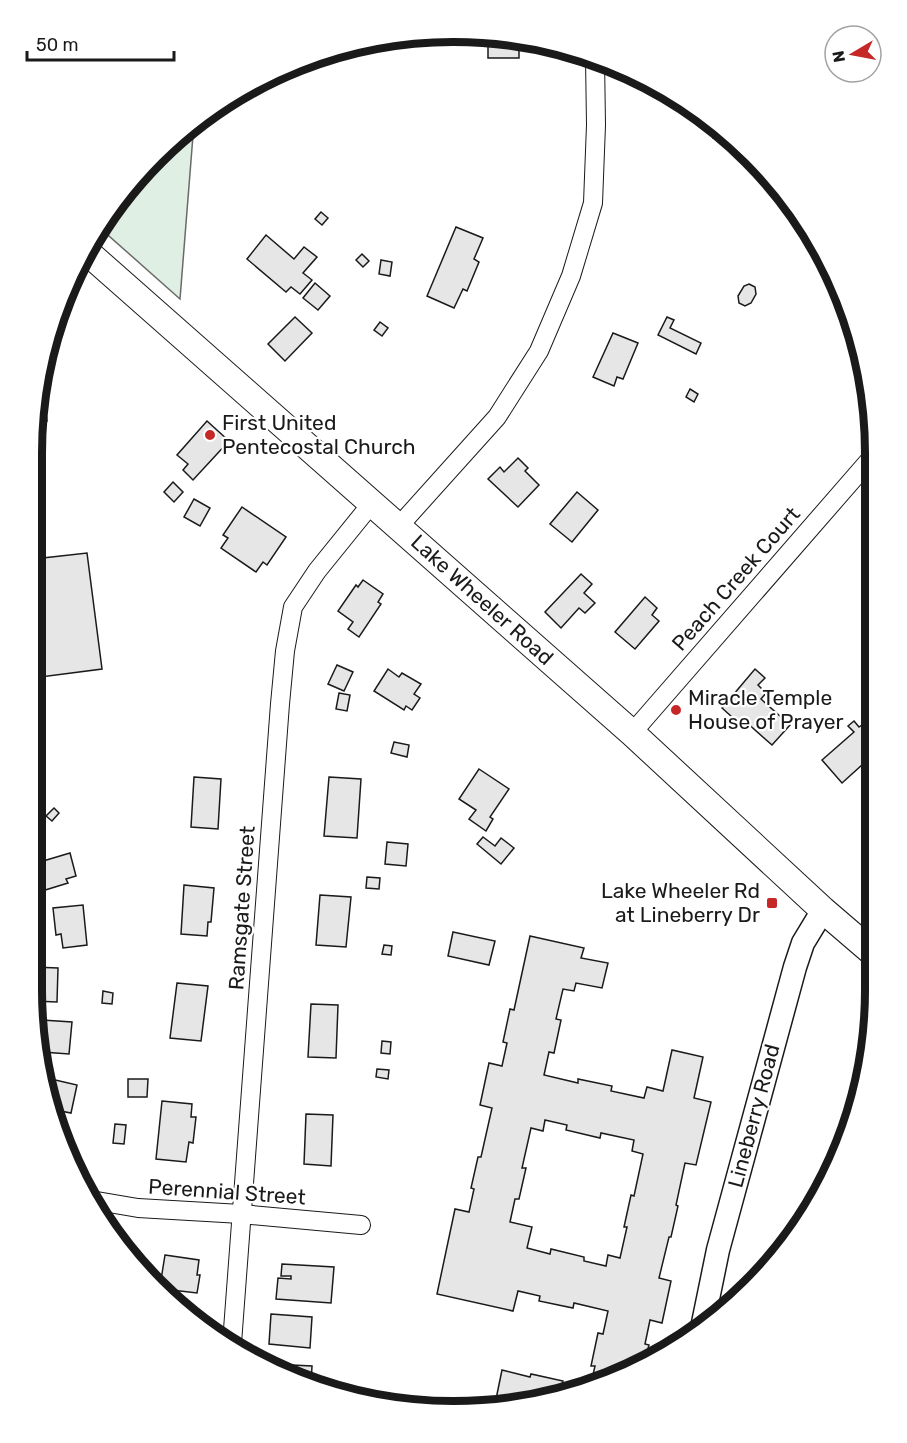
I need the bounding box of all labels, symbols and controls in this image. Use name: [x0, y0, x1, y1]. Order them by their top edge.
scale bar: [27, 24, 174, 62]
north arrow: [823, 24, 883, 84]
text: 50 m: [36, 34, 79, 56]
text: N: [828, 49, 849, 64]
place label: First United Pentecostal Church: [222, 410, 416, 459]
marker: First United Pentecostal Church: [203, 428, 217, 442]
street label: Peach Creek Court: [666, 502, 805, 656]
street label: Lake Wheeler Road: [406, 529, 559, 670]
place label: Miracle Temple House of Prayer: [688, 685, 844, 734]
marker: Miracle Temple House of Prayer: [669, 703, 683, 717]
street label: Ramsgate Street: [223, 825, 260, 991]
place label: Lake Wheeler Rd at Lineberry Dr: [601, 878, 760, 927]
marker: Lake Wheeler Rd at Lineberry Dr: [765, 896, 779, 910]
street label: Lineberry Road: [722, 1041, 785, 1190]
street label: Perennial Street: [147, 1174, 307, 1209]

